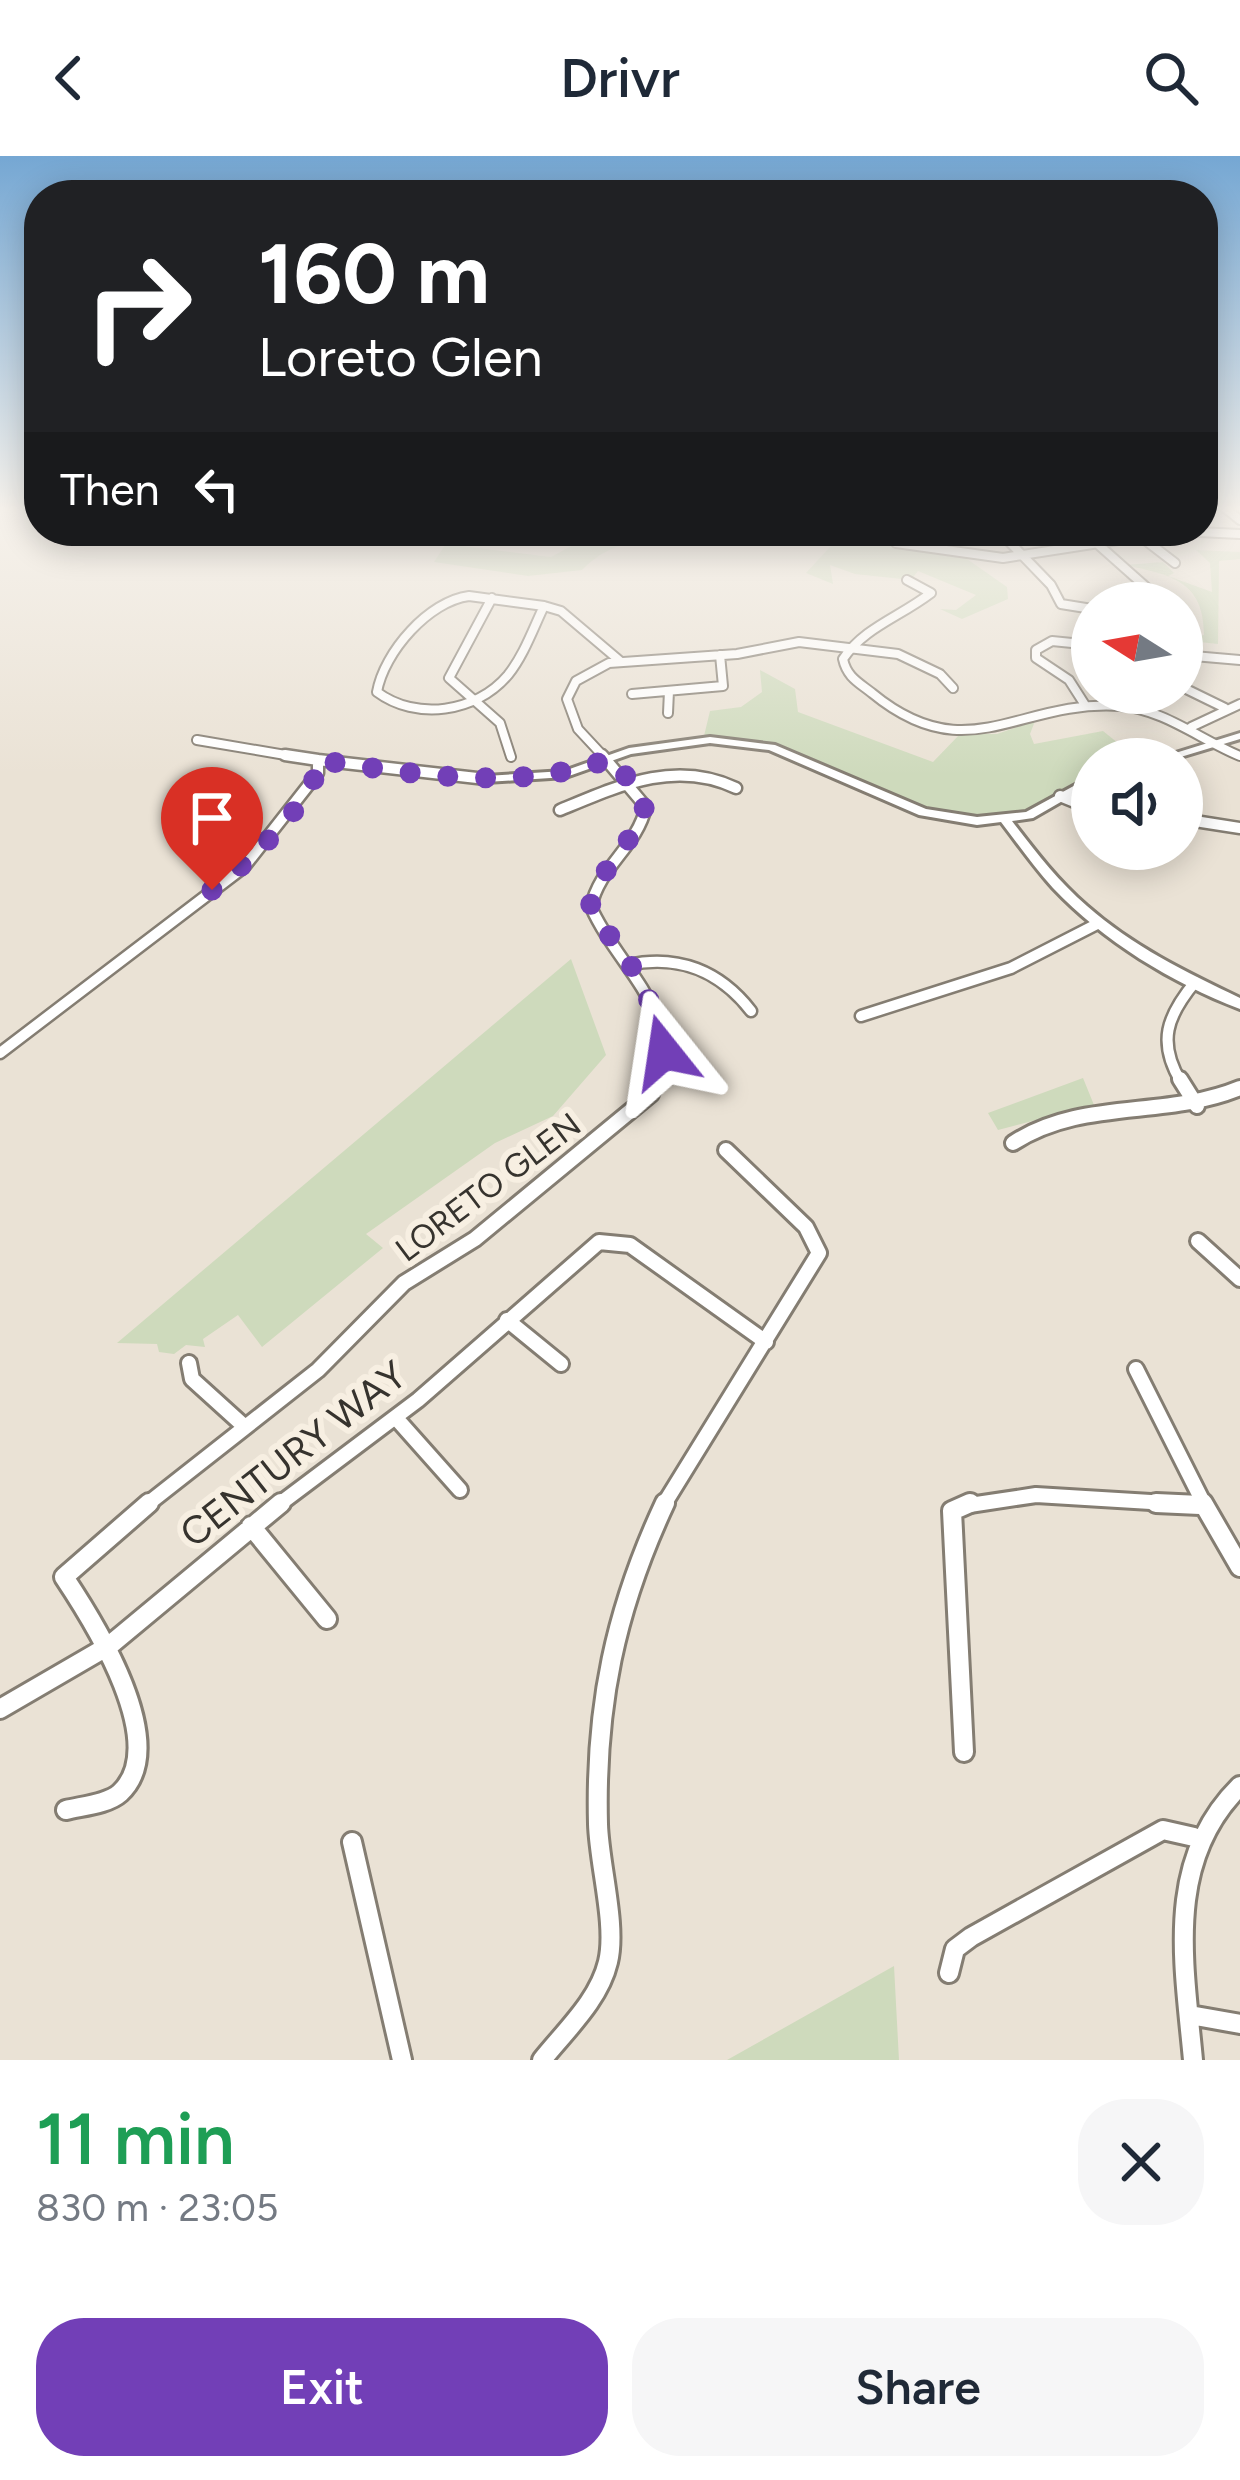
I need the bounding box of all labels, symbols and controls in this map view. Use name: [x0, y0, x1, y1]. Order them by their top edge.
icon: back: [36, 45, 102, 111]
icon: search: [1138, 45, 1204, 111]
text: Drivr: [560, 46, 680, 111]
text: 160 m: [258, 223, 490, 324]
icon: right: [60, 228, 216, 384]
text: Loreto Glen: [258, 325, 543, 390]
icon: left: [184, 456, 250, 522]
text: Then: [60, 462, 160, 516]
north arrow: [1071, 582, 1203, 714]
map controls: [1071, 582, 1203, 870]
button: sound: [1071, 738, 1203, 870]
pin: [161, 767, 263, 890]
icon: arrive: [179, 785, 245, 851]
position arrow: [601, 989, 727, 1115]
street label: LORETO GLEN: [388, 1105, 588, 1269]
street label: CENTURY WAY: [171, 1351, 416, 1557]
text: 11 min: [36, 2096, 235, 2182]
button: close: [1078, 2099, 1204, 2225]
text: 830 m · 23:05: [36, 2184, 278, 2231]
button: Exit: [36, 2318, 608, 2456]
button: Share: [632, 2318, 1204, 2456]

